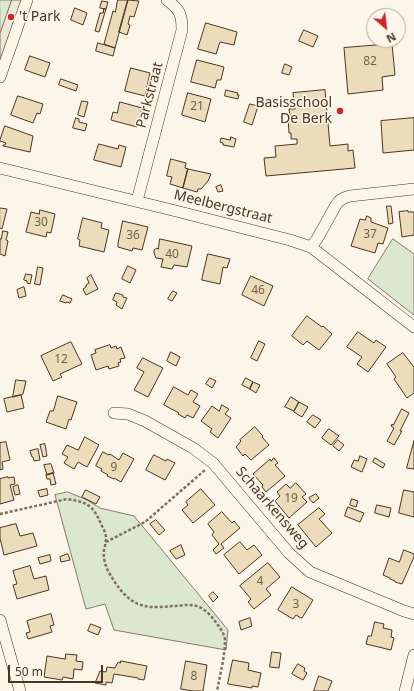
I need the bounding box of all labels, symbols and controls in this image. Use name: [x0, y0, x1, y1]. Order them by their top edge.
north arrow: [366, 8, 406, 48]
place label: 't Park: [19, 9, 60, 25]
marker: 't Park: [6, 12, 16, 22]
text: N: [384, 29, 399, 47]
house number: 82: [363, 55, 377, 69]
street label: Parkstraat: [133, 60, 167, 130]
place label: Basisschool De Berk: [255, 95, 332, 128]
house number: 21: [190, 100, 204, 114]
marker: Basisschool De Berk: [335, 106, 345, 116]
street label: Meelbergstraat: [172, 187, 274, 227]
house number: 30: [34, 216, 48, 230]
house number: 37: [363, 228, 377, 242]
house number: 36: [126, 229, 140, 243]
house number: 40: [165, 248, 179, 262]
house number: 46: [251, 284, 265, 298]
house number: 12: [54, 353, 68, 367]
house number: 9: [111, 461, 117, 475]
street label: Schaarkensweg: [232, 464, 312, 552]
house number: 19: [284, 492, 298, 506]
house number: 4: [257, 575, 263, 589]
house number: 3: [293, 598, 299, 612]
scale bar: [10, 657, 105, 683]
text: 50 m: [15, 663, 43, 680]
house number: 8: [191, 670, 197, 684]

